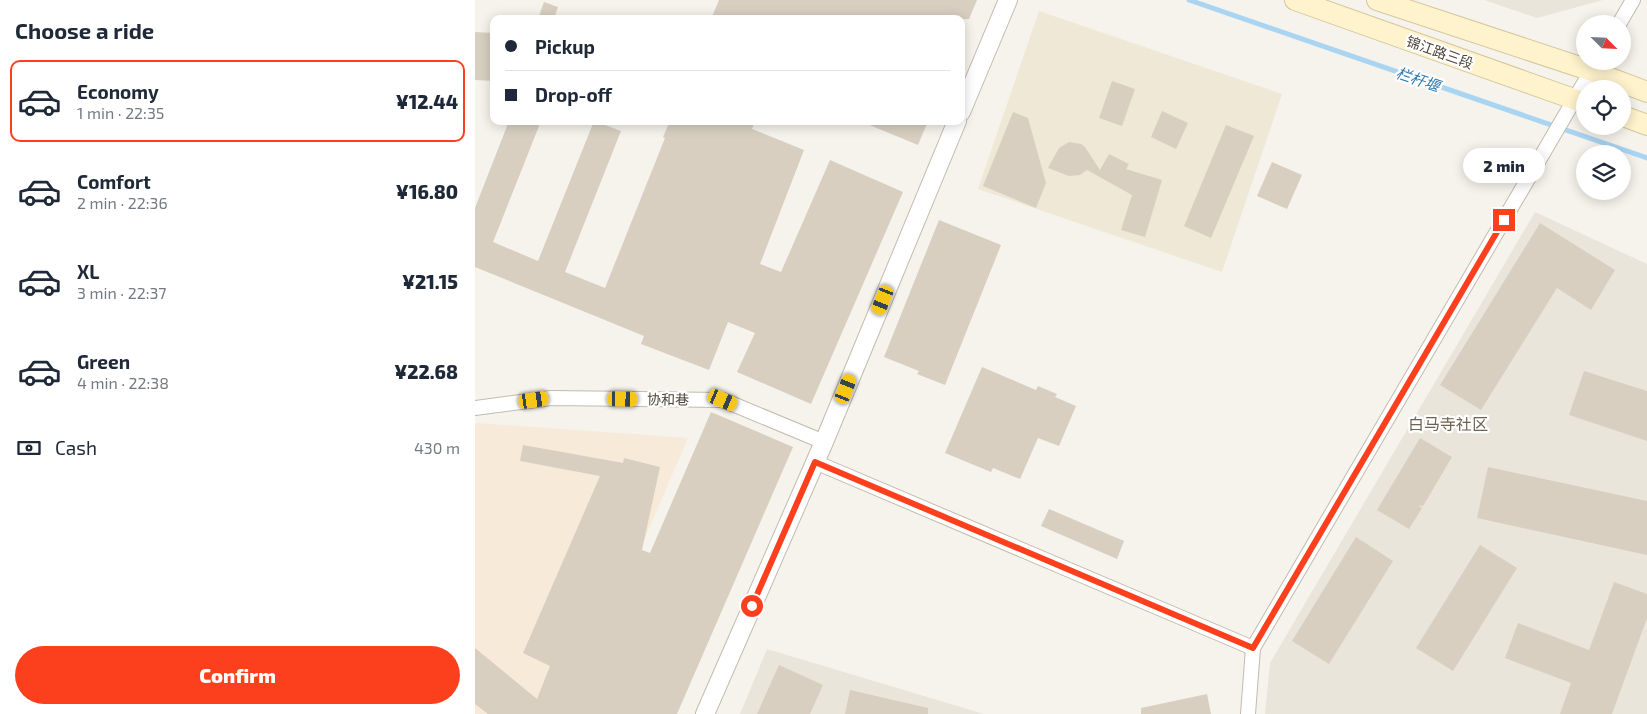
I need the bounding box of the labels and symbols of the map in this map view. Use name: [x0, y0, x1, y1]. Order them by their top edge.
north arrow: [1576, 15, 1631, 70]
street label: 锦江路三段: [1404, 32, 1476, 72]
water label: 栏杆堰: [1394, 63, 1445, 96]
callout: 2 min: [1463, 148, 1545, 182]
route end: [1493, 209, 1515, 231]
car: [870, 283, 895, 317]
car: [833, 372, 858, 406]
car: [706, 387, 739, 413]
car: [518, 390, 549, 410]
street label: 协和巷: [647, 390, 689, 408]
car: [607, 391, 638, 407]
district label: 白马寺社区: [1408, 414, 1488, 433]
route start: [741, 595, 763, 617]

